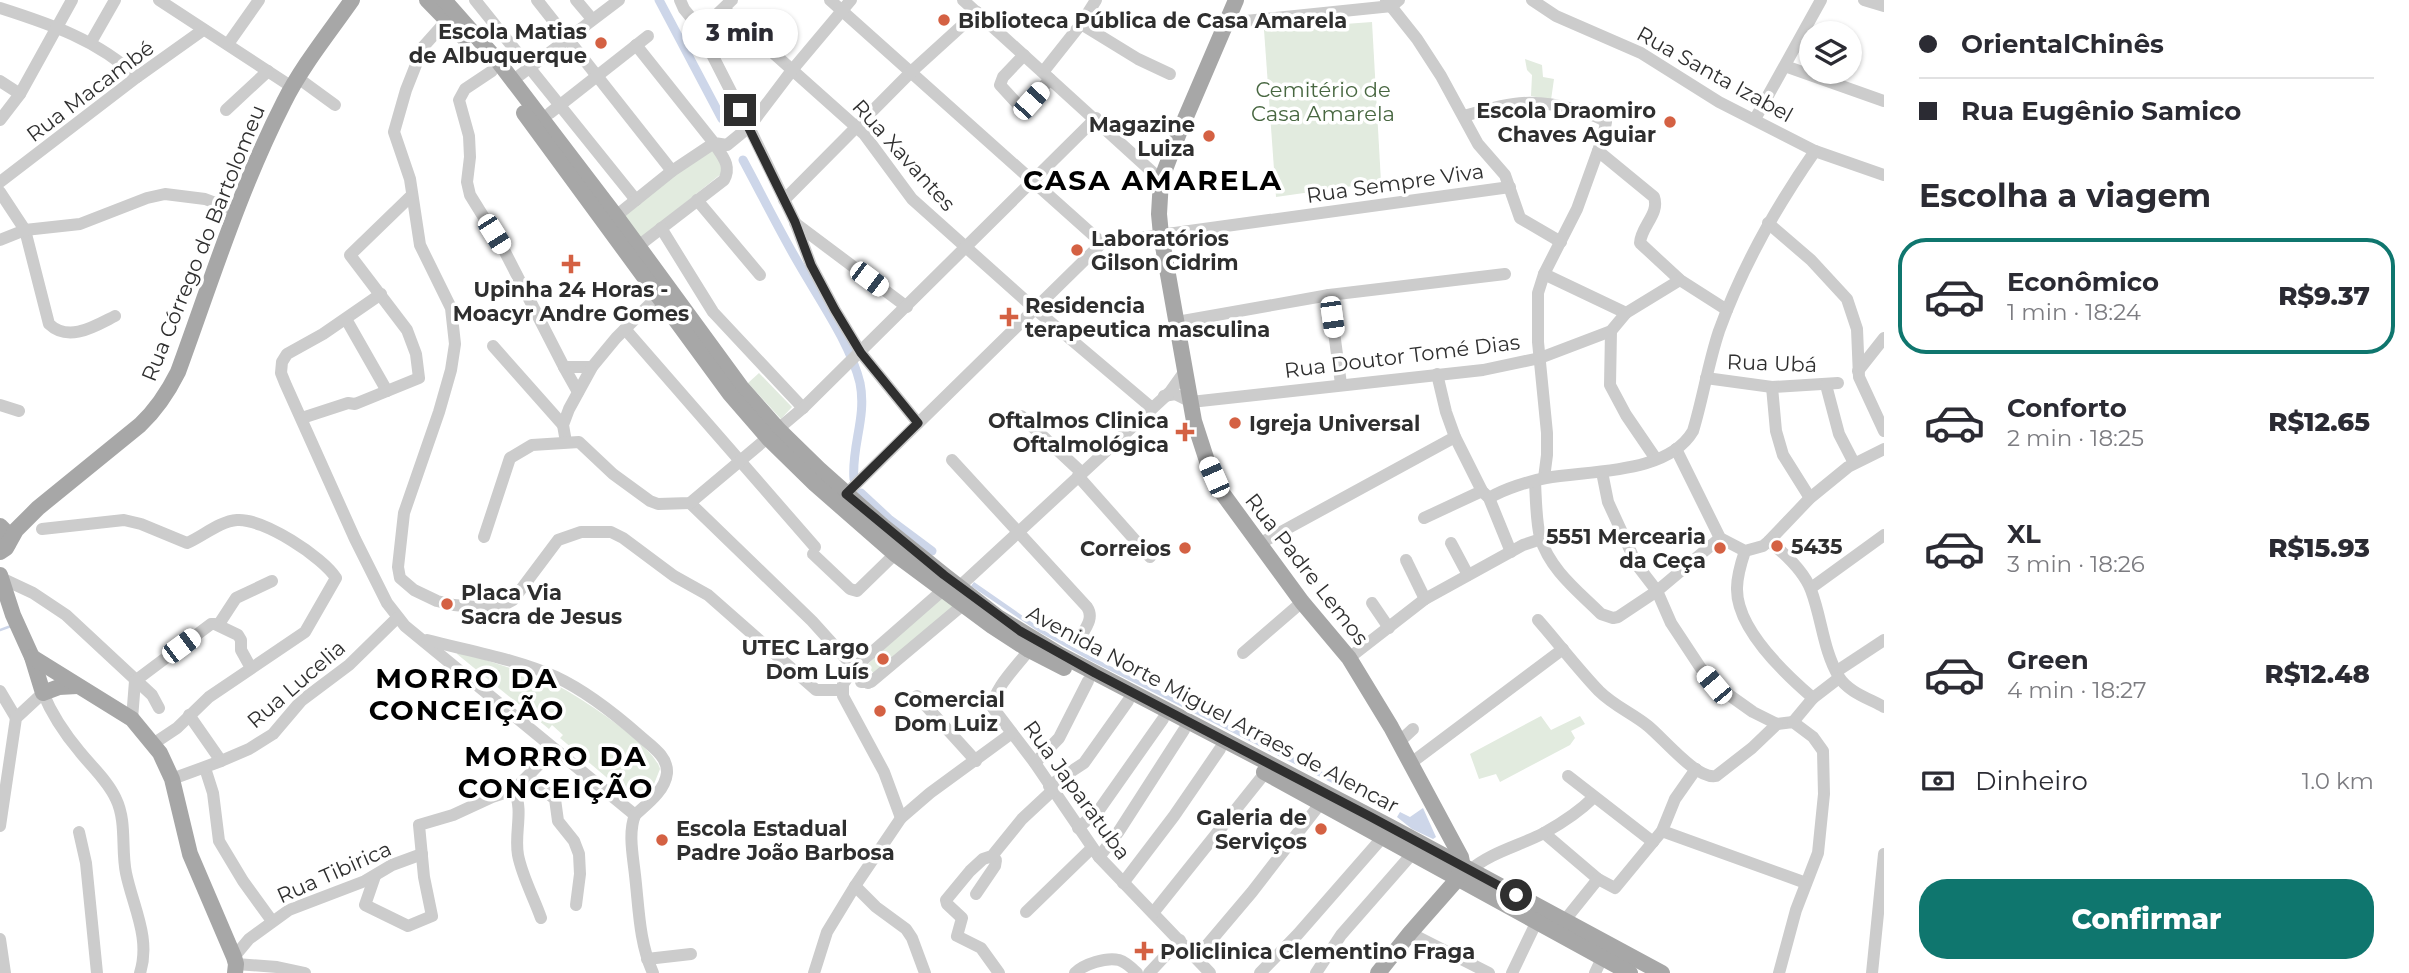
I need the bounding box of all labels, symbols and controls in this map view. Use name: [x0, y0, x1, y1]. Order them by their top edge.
callout: 3 min: [682, 8, 798, 57]
place label: Biblioteca Pública de Casa Amarela: [958, 8, 1347, 33]
marker: Biblioteca Pública de Casa Amarela: [936, 12, 952, 28]
place label: Escola Matias de Albuquerque: [409, 19, 587, 68]
text: 3 min: [706, 19, 774, 47]
street label: Rua Santa Izabel: [1633, 21, 1797, 127]
map controls: [1799, 21, 1862, 84]
button: layers: [1799, 21, 1862, 84]
text: OrientalChinês: [1961, 28, 2164, 60]
street label: Rua Macambé: [21, 35, 159, 147]
marker: Escola Matias de Albuquerque: [593, 35, 609, 51]
park label: Cemitério de Casa Amarela: [1251, 77, 1395, 126]
car: [1010, 78, 1053, 124]
route end: [724, 94, 756, 126]
street label: Rua Xavantes: [847, 94, 961, 216]
text: Rua Eugênio Samico: [1961, 95, 2241, 127]
place label: Escola Draomiro Chaves Aguiar: [1476, 98, 1656, 147]
street label: Rua Córrego do Bartolomeu: [136, 101, 270, 385]
place label: Magazine Luiza: [1089, 112, 1195, 161]
marker: Escola Draomiro Chaves Aguiar: [1662, 114, 1678, 130]
marker: Magazine Luiza: [1201, 128, 1217, 144]
street label: Rua Sempre Viva: [1305, 158, 1485, 208]
district label: CASA AMARELA: [1023, 163, 1283, 197]
text: Escolha a viagem: [1919, 176, 2211, 215]
car: [474, 211, 515, 257]
place label: Laboratórios Gilson Cidrim: [1091, 226, 1239, 275]
marker: Laboratórios Gilson Cidrim: [1069, 242, 1085, 258]
marker: Upinha 24 Horas - Moacyr Andre Gomes: [561, 254, 581, 274]
car: [846, 258, 893, 300]
icon: car: [1923, 265, 1986, 328]
text: Econômico: [2007, 266, 2159, 298]
place label: Upinha 24 Horas - Moacyr Andre Gomes: [453, 277, 689, 326]
text: R$9.37: [2278, 280, 2370, 312]
place label: Residencia terapeutica masculina: [1025, 293, 1270, 342]
car: [1319, 295, 1346, 339]
text: 1 min · 18:24: [2007, 298, 2141, 326]
marker: Residencia terapeutica masculina: [999, 307, 1019, 327]
street label: Rua Doutor Tomé Dias: [1283, 329, 1521, 383]
street label: Rua Ubá: [1726, 349, 1818, 377]
icon: car: [1923, 391, 1986, 454]
text: Conforto: [2007, 392, 2127, 424]
text: R$12.65: [2268, 406, 2370, 438]
place label: Oftalmos Clinica Oftalmológica: [988, 408, 1169, 457]
place label: Igreja Universal: [1249, 411, 1420, 436]
marker: Igreja Universal: [1227, 415, 1243, 431]
marker: Oftalmos Clinica Oftalmológica: [1175, 422, 1195, 442]
text: 2 min · 18:25: [2007, 424, 2144, 452]
car: [1196, 454, 1233, 500]
street label: Rua Padre Lemos: [1240, 488, 1374, 650]
icon: car: [1923, 517, 1986, 580]
text: XL: [2007, 518, 2041, 550]
place label: 5551 Mercearia da Ceça: [1546, 524, 1706, 573]
text: R$15.93: [2268, 532, 2370, 564]
place label: 5435: [1791, 534, 1843, 559]
place label: Correios: [1080, 536, 1171, 561]
marker: 5435: [1769, 538, 1785, 554]
marker: Correios: [1177, 540, 1193, 556]
marker: 5551 Mercearia da Ceça: [1712, 540, 1728, 556]
text: 3 min · 18:26: [2007, 550, 2145, 578]
place label: Placa Via Sacra de Jesus: [461, 580, 622, 629]
marker: Placa Via Sacra de Jesus: [439, 596, 455, 612]
street label: Avenida Norte Miguel Arraes de Alencar: [1023, 600, 1403, 818]
car: [158, 625, 205, 667]
street label: Rua Lucelia: [242, 635, 350, 733]
place label: UTEC Largo Dom Luís: [741, 635, 869, 684]
icon: car: [1923, 643, 1986, 706]
text: Green: [2007, 644, 2089, 676]
marker: UTEC Largo Dom Luís: [875, 651, 891, 667]
text: R$12.48: [2264, 658, 2370, 690]
district label: MORRO DA CONCEIÇÃO: [369, 661, 565, 727]
car: [1693, 662, 1736, 708]
text: 4 min · 18:27: [2007, 676, 2147, 704]
place label: Comercial Dom Luiz: [894, 687, 1005, 736]
marker: Comercial Dom Luiz: [872, 703, 888, 719]
street label: Rua Japaratuba: [1018, 716, 1136, 864]
district label: MORRO DA CONCEIÇÃO: [458, 739, 654, 805]
icon: cash: [1919, 762, 1957, 800]
text: Dinheiro: [1975, 765, 2088, 797]
text: 1.0 km: [2302, 767, 2374, 795]
place label: Galeria de Serviços: [1196, 805, 1307, 854]
place label: Escola Estadual Padre João Barbosa: [676, 816, 895, 865]
marker: Galeria de Serviços: [1313, 821, 1329, 837]
marker: Escola Estadual Padre João Barbosa: [654, 832, 670, 848]
street label: Rua Tibirica: [273, 836, 395, 908]
route start: [1500, 879, 1532, 911]
button: Confirmar: [1919, 879, 2374, 959]
place label: Policlinica Clementino Fraga: [1160, 939, 1475, 964]
marker: Policlinica Clementino Fraga: [1134, 941, 1154, 961]

